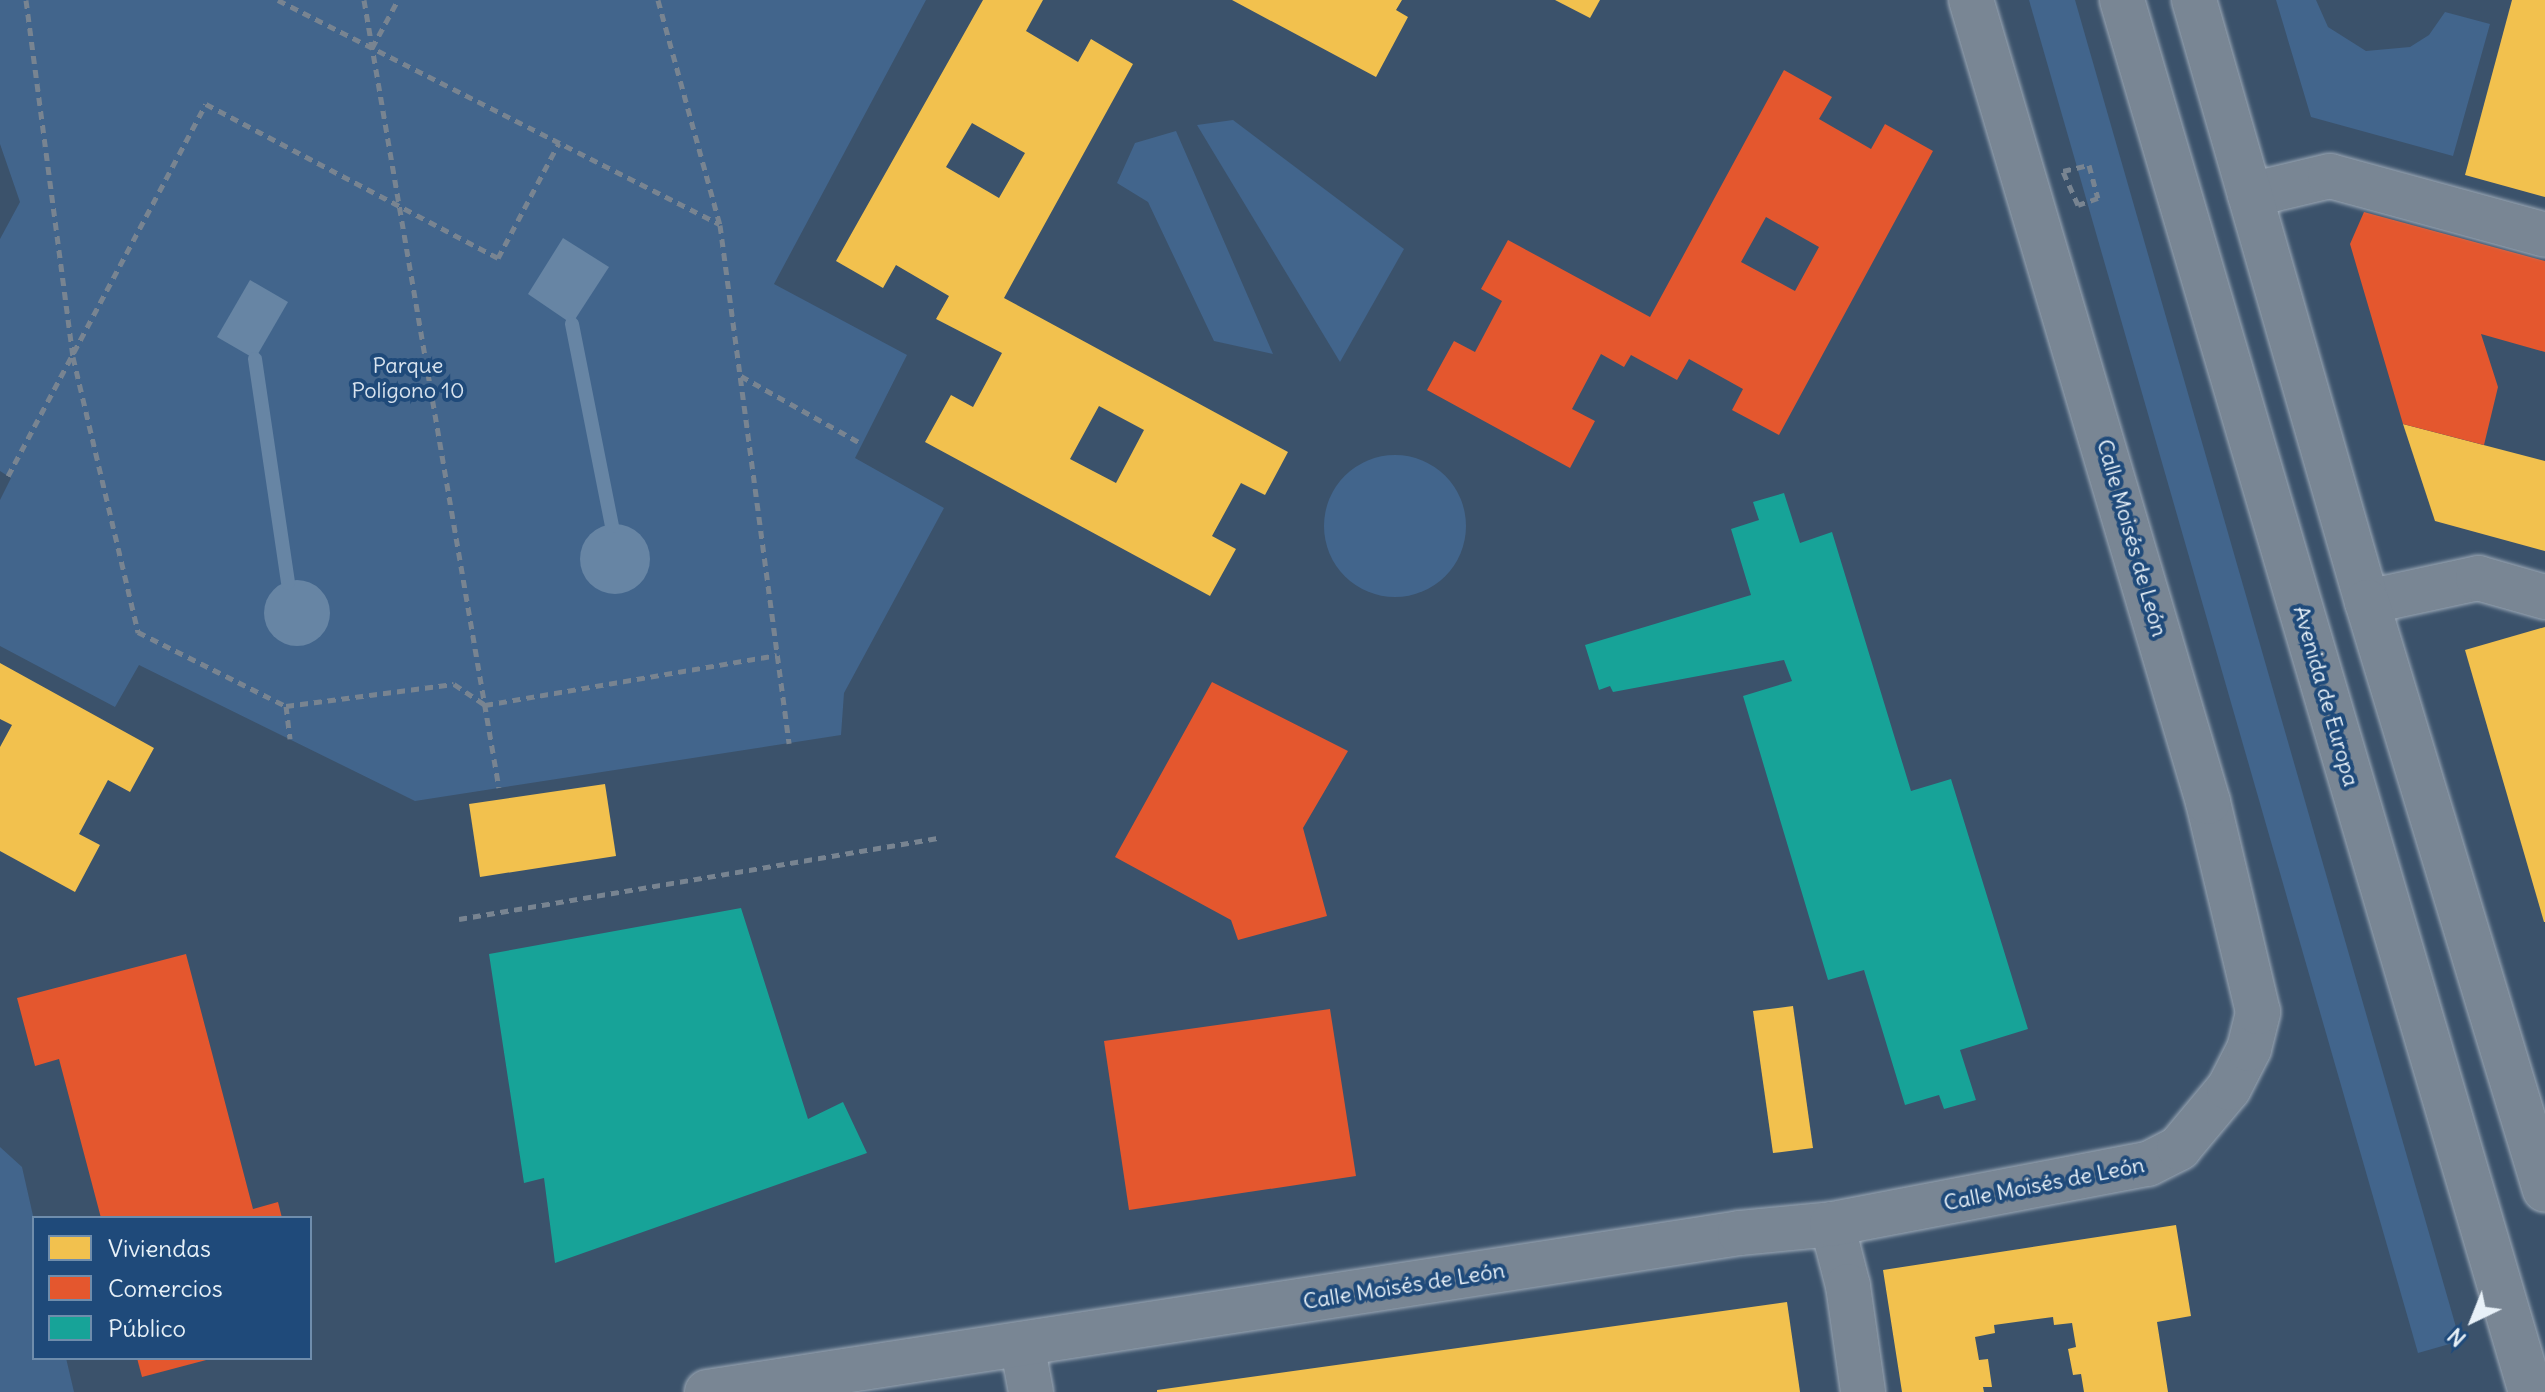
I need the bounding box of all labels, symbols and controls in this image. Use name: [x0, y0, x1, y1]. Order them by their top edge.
park label: Parque Polígono 10: [351, 352, 465, 404]
street label: Calle Moisés de León: [2091, 436, 2173, 640]
street label: Avenida de Europa: [2288, 603, 2364, 789]
street label: Calle Moisés de León: [1941, 1152, 2147, 1216]
legend: [32, 1216, 312, 1360]
text: Viviendas: [108, 1233, 211, 1263]
street label: Calle Moisés de León: [1301, 1257, 1507, 1315]
text: Comercios: [108, 1273, 223, 1303]
north arrow: [2433, 1280, 2513, 1360]
text: Público: [108, 1313, 186, 1343]
text: N: [2442, 1322, 2472, 1353]

